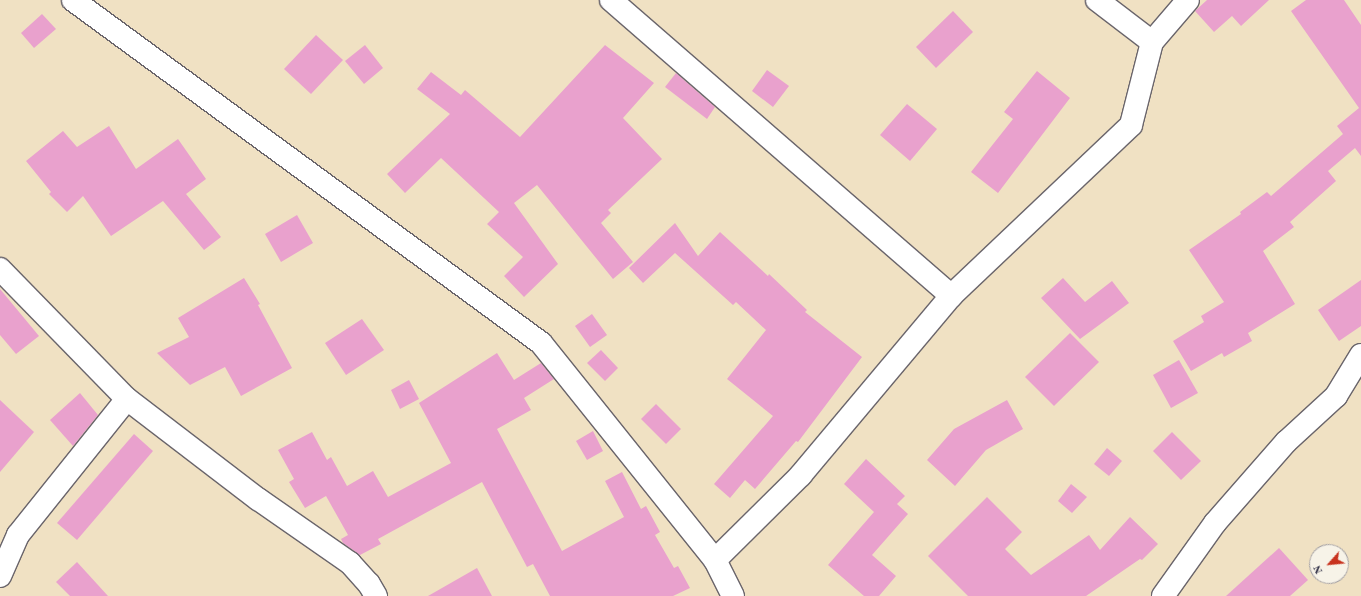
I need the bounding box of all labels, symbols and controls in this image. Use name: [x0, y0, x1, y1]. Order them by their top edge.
north arrow: [1309, 544, 1349, 584]
text: N: [1312, 563, 1326, 575]

